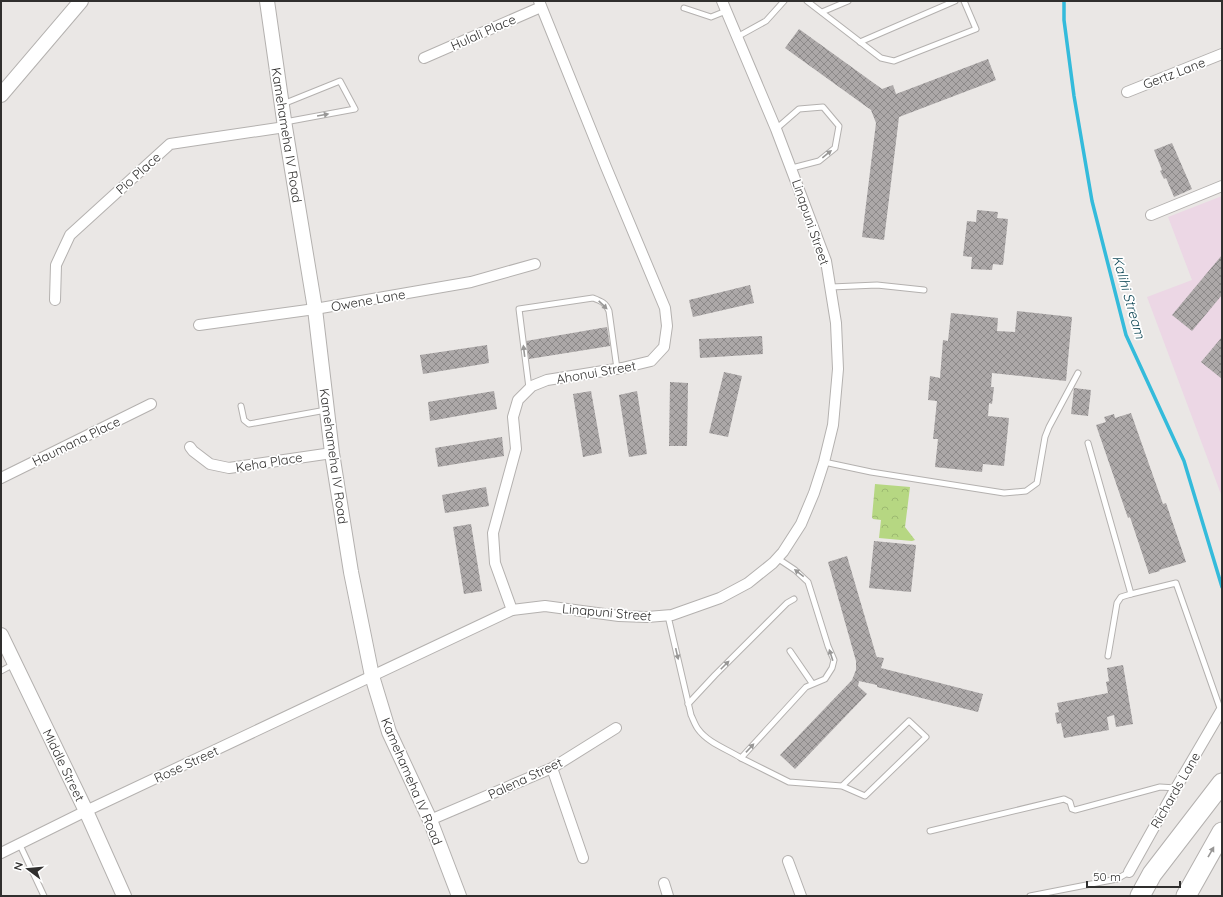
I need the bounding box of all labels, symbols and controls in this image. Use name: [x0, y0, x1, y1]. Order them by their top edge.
street label: Hulali Place: [448, 11, 518, 53]
street label: Gertz Lane: [1141, 54, 1207, 92]
street label: Kamehameha IV Road: [268, 66, 306, 204]
one-way arrow: [317, 112, 329, 118]
street label: Pio Place: [112, 149, 164, 197]
one-way arrow: [822, 150, 833, 158]
street label: Linapuni Street: [789, 177, 833, 267]
water label: Kalihi Stream: [1109, 253, 1150, 341]
street label: Owene Lane: [330, 286, 406, 314]
one-way arrow: [599, 300, 608, 309]
one-way arrow: [521, 344, 527, 357]
street label: Ahonui Street: [555, 357, 637, 387]
street label: Kamehameha IV Road: [317, 387, 351, 525]
street label: Haumana Place: [29, 413, 123, 469]
street label: Keha Place: [234, 449, 304, 475]
one-way arrow: [793, 569, 804, 578]
street label: Linapuni Street: [562, 600, 652, 624]
one-way arrow: [674, 648, 680, 660]
one-way arrow: [828, 648, 834, 660]
one-way arrow: [720, 660, 730, 670]
street label: Kamehameha IV Road: [378, 715, 446, 847]
street label: Middle Street: [40, 726, 88, 804]
street label: Rose Street: [151, 742, 221, 786]
one-way arrow: [745, 743, 755, 753]
street label: Richards Lane: [1147, 749, 1203, 831]
street label: Palena Street: [485, 754, 565, 802]
one-way arrow: [1207, 846, 1214, 858]
north arrow: [8, 849, 48, 889]
text: N: [11, 860, 26, 872]
scale bar: [1087, 863, 1180, 889]
text: 50 m: [1093, 869, 1121, 884]

